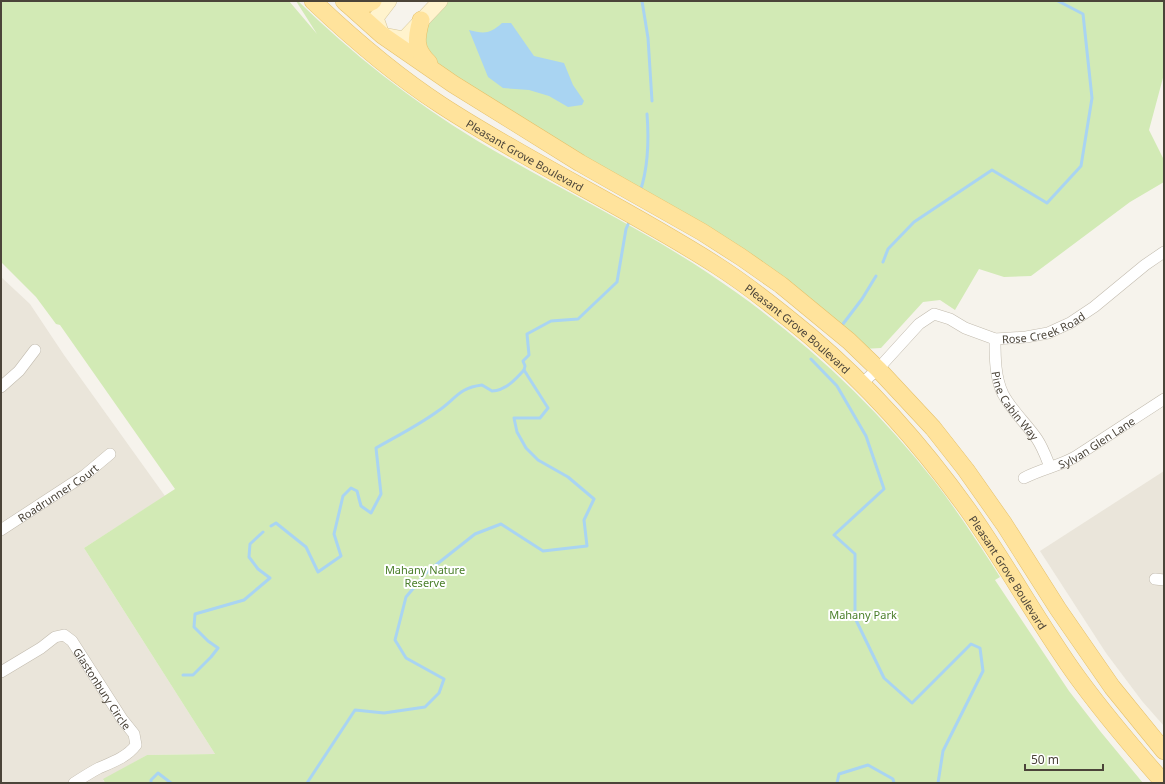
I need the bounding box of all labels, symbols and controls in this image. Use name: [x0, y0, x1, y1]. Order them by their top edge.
street label: Pleasant Grove Boulevard: [464, 115, 586, 194]
street label: Pleasant Grove Boulevard: [742, 280, 854, 376]
street label: Rose Creek Road: [1001, 308, 1087, 346]
street label: Pine Cabin Way: [989, 370, 1043, 443]
street label: Sylvan Glen Lane: [1056, 413, 1137, 471]
street label: Roadrunner Court: [14, 460, 101, 525]
street label: Pleasant Grove Boulevard: [966, 512, 1051, 632]
park label: Mahany Nature Reserve: [385, 562, 465, 590]
park label: Mahany Park: [829, 607, 897, 622]
street label: Glastonbury Circle: [70, 644, 135, 732]
scale bar: [1025, 746, 1103, 772]
text: 50 m: [1031, 751, 1059, 768]

